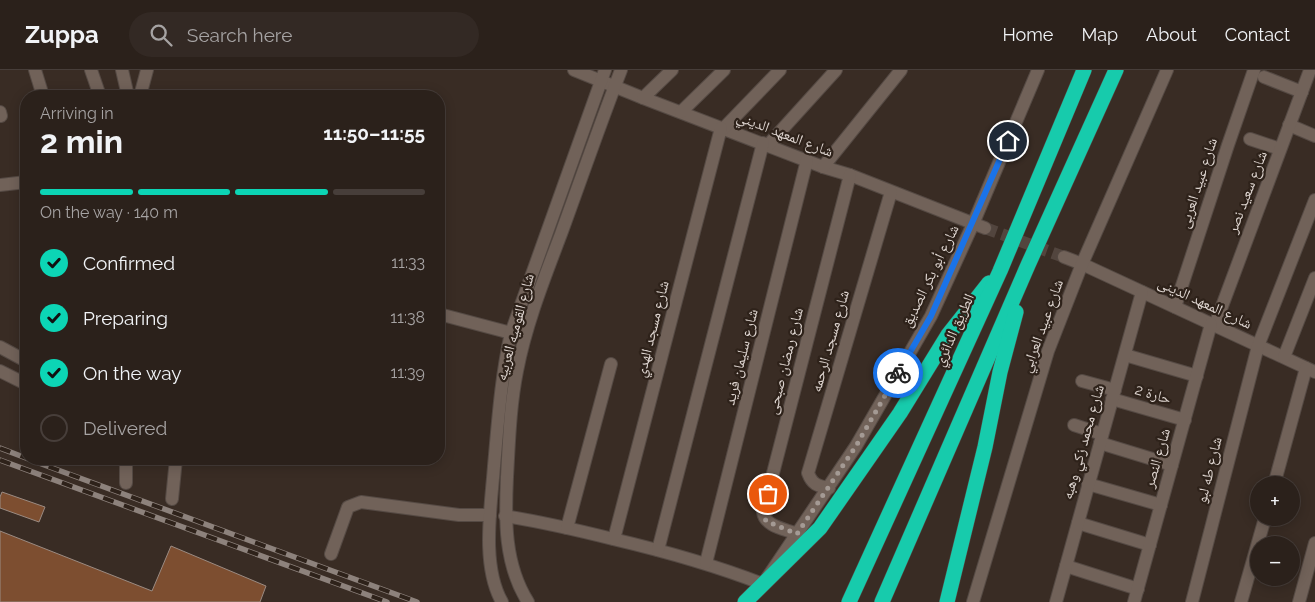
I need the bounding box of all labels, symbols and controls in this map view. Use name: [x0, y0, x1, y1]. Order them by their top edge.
search box: [129, 12, 479, 57]
text: Zuppa: [25, 20, 99, 49]
icon: search: [147, 21, 175, 49]
text: Search here: [187, 24, 292, 46]
text: Home: [1002, 24, 1053, 45]
text: Map: [1081, 24, 1118, 45]
text: About: [1146, 24, 1197, 45]
text: Contact: [1225, 24, 1290, 45]
text: Arriving in: [40, 104, 114, 123]
street label: شارع المعهد الديني: [733, 107, 836, 163]
pin: [987, 120, 1029, 162]
text: 11:50–11:55: [323, 122, 425, 144]
text: 2 min: [40, 123, 123, 160]
icon: home: [994, 127, 1022, 155]
street label: شارع عبيد العربى: [1175, 135, 1222, 231]
street label: شارع سعيد نصر: [1223, 148, 1272, 237]
text: On the way · 140 m: [40, 203, 178, 222]
street label: شارع أبو بكر الصديق: [897, 222, 964, 331]
icon: check: [40, 249, 68, 277]
text: Confirmed: [83, 252, 175, 274]
text: 11:33: [391, 253, 425, 272]
street label: شارع القوميه العربيه: [492, 271, 539, 383]
street label: شارع المعهد الدينى: [1155, 273, 1255, 334]
street label: شارع عبيد العرابي: [1017, 277, 1070, 376]
street label: شارع مسجد الهدي: [631, 279, 675, 380]
street label: شارع مسجد الرحمه: [807, 288, 854, 394]
street label: الطريق الدائري: [930, 291, 981, 370]
icon: check: [40, 304, 68, 332]
street label: شارع رمضان صبحى: [763, 306, 808, 417]
text: Preparing: [83, 307, 168, 329]
street label: شارع سليمان فريد: [720, 307, 763, 407]
text: 11:38: [390, 308, 425, 327]
courier: [873, 348, 923, 398]
icon: check: [40, 359, 68, 387]
icon: bike: [884, 359, 912, 387]
text: On the way: [83, 362, 182, 384]
text: 11:39: [390, 363, 425, 382]
street label: حارة 2: [1133, 380, 1174, 408]
street label: شارع محمد زكي وهبه: [1058, 383, 1111, 502]
text: Delivered: [83, 417, 167, 439]
street label: شارع النصر: [1140, 426, 1175, 491]
street label: شارع طه لبو: [1192, 435, 1227, 505]
pin: [747, 473, 789, 515]
map controls: [1250, 476, 1300, 586]
button: +: [1250, 476, 1300, 526]
icon: bag: [754, 480, 782, 508]
button: −: [1250, 536, 1300, 586]

